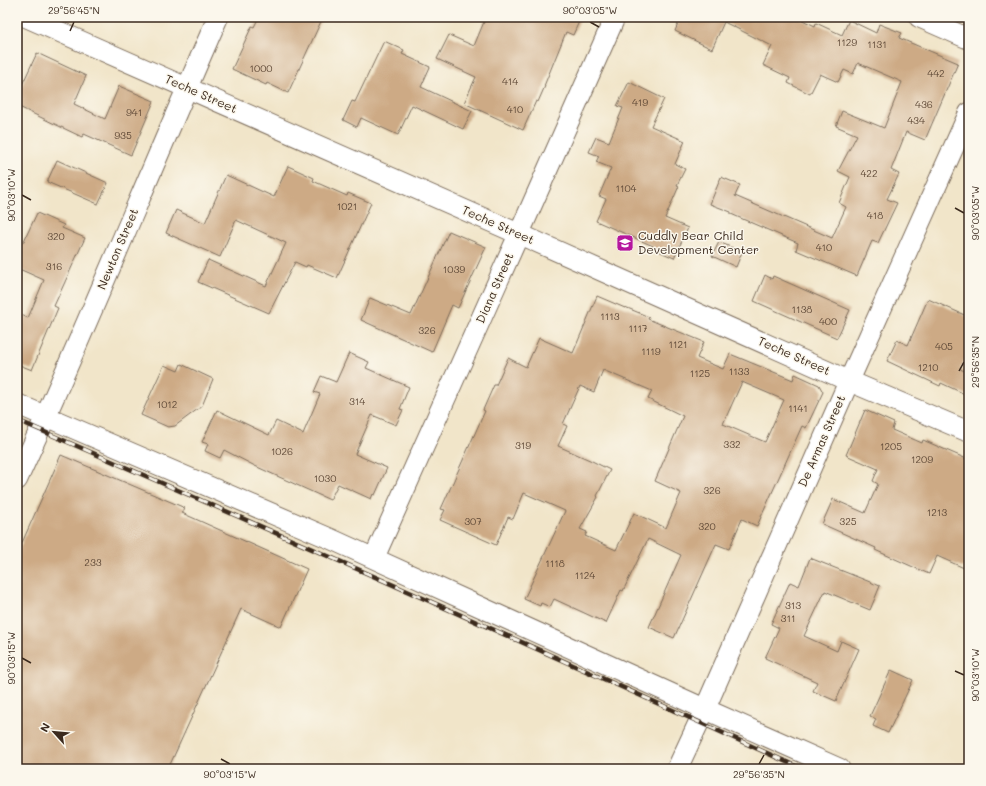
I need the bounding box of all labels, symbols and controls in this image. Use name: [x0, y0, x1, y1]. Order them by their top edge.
text: 29°56'45"N: [48, 3, 100, 17]
text: 90°03'05"W: [563, 3, 617, 17]
house number: 1129: [837, 35, 857, 49]
house number: 1131: [867, 37, 887, 51]
house number: 1000: [250, 61, 272, 75]
house number: 442: [927, 66, 945, 80]
street label: Teche Street: [163, 70, 240, 116]
house number: 414: [502, 74, 518, 88]
house number: 419: [632, 95, 648, 109]
house number: 436: [915, 97, 933, 111]
house number: 410: [507, 102, 523, 116]
house number: 941: [126, 105, 142, 119]
house number: 434: [907, 113, 925, 127]
house number: 935: [114, 128, 132, 142]
house number: 422: [860, 166, 878, 180]
text: 90°03'10"W: [4, 168, 18, 222]
house number: 1104: [616, 181, 637, 195]
text: 90°03'05"W: [968, 186, 982, 240]
house number: 1021: [337, 199, 357, 213]
street label: Teche Street: [460, 201, 537, 247]
street label: Newton Street: [93, 206, 141, 292]
house number: 418: [867, 208, 883, 222]
place label: Cuddly Bear Child Development Center: [638, 227, 759, 257]
house number: 320: [47, 229, 65, 243]
school or university icon: Cuddly Bear Child Development Center: [615, 233, 635, 253]
house number: 410: [816, 240, 832, 254]
street label: Diana Street: [471, 250, 517, 325]
house number: 316: [46, 259, 62, 273]
house number: 1039: [443, 262, 465, 276]
house number: 1138: [792, 302, 812, 316]
house number: 1113: [600, 309, 620, 323]
house number: 400: [819, 314, 837, 328]
house number: 1117: [629, 321, 648, 335]
house number: 326: [418, 323, 436, 337]
street label: Teche Street: [756, 332, 833, 378]
text: 29°56'35"N: [968, 336, 982, 388]
house number: 1121: [669, 337, 687, 351]
house number: 405: [935, 339, 953, 353]
house number: 1119: [641, 344, 661, 358]
house number: 1210: [918, 360, 938, 374]
house number: 1133: [729, 364, 749, 378]
house number: 1125: [690, 366, 710, 380]
street label: De Armas Street: [794, 392, 848, 489]
house number: 314: [349, 394, 365, 408]
house number: 1012: [157, 397, 177, 411]
house number: 1141: [788, 401, 808, 415]
house number: 332: [723, 437, 741, 451]
house number: 319: [515, 438, 531, 452]
house number: 1205: [880, 439, 902, 453]
house number: 1026: [271, 444, 293, 458]
house number: 1209: [911, 452, 933, 466]
house number: 1030: [314, 471, 336, 485]
house number: 326: [703, 483, 721, 497]
house number: 1213: [927, 505, 947, 519]
house number: 307: [464, 514, 482, 528]
house number: 325: [839, 514, 857, 528]
house number: 320: [698, 519, 716, 533]
house number: 233: [84, 555, 102, 569]
house number: 1118: [545, 556, 565, 570]
house number: 1124: [575, 568, 595, 582]
house number: 313: [785, 598, 801, 612]
house number: 311: [781, 611, 795, 625]
text: 90°03'15"W: [4, 631, 18, 684]
text: 90°03'10"W: [968, 648, 982, 702]
north arrow: [34, 712, 74, 752]
text: N: [36, 720, 53, 734]
text: 90°03'15"W: [204, 767, 257, 781]
text: 29°56'35"N: [733, 767, 785, 781]

